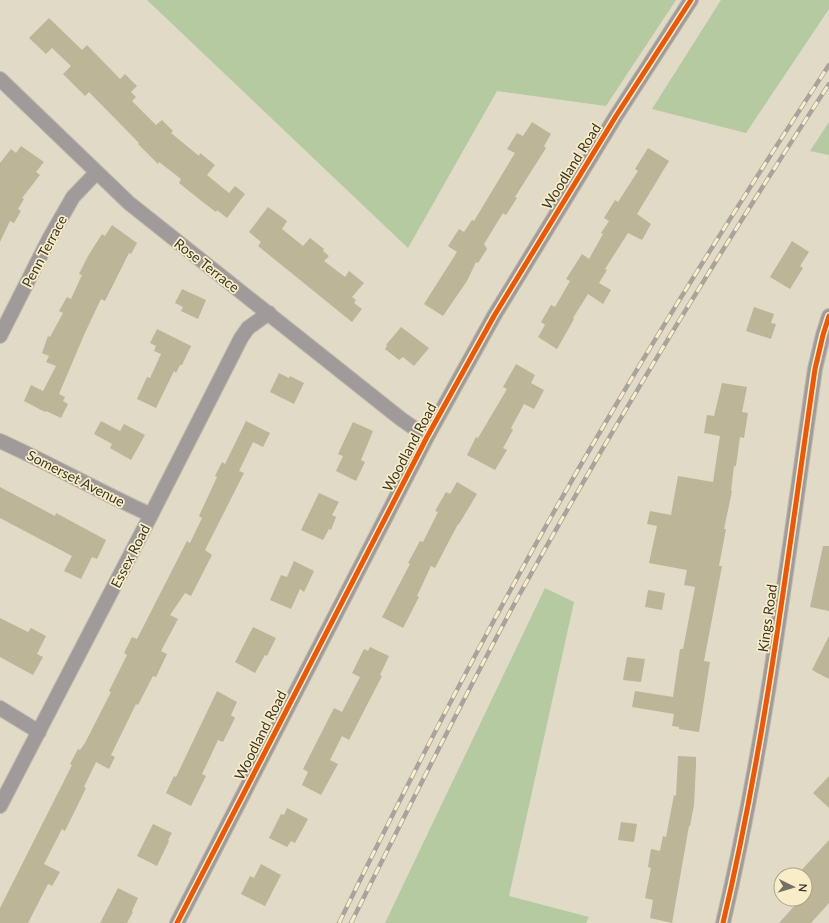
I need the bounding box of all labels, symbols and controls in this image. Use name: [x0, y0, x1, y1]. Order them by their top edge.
street label: Woodland Road: [538, 120, 604, 212]
street label: Penn Terrace: [18, 212, 70, 290]
street label: Rose Terrace: [171, 234, 243, 296]
street label: Woodland Road: [378, 400, 440, 494]
street label: Somerset Avenue: [24, 446, 128, 510]
street label: Essex Road: [107, 521, 153, 591]
street label: Kings Road: [754, 583, 780, 653]
street label: Woodland Road: [230, 687, 290, 783]
north arrow: [773, 867, 813, 907]
text: N: [797, 883, 810, 893]

